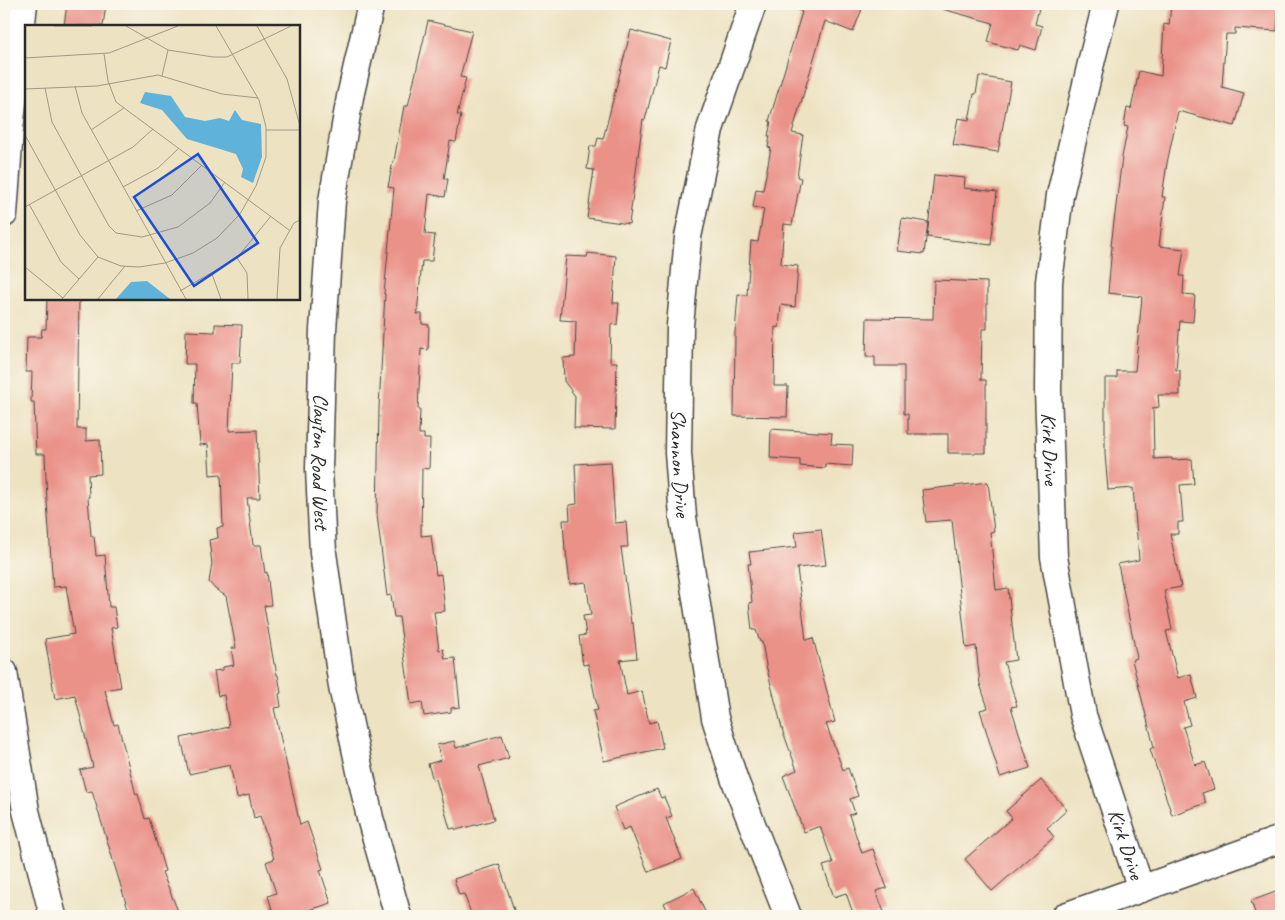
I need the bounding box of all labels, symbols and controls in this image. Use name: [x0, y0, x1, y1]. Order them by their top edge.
inset map: [25, 25, 300, 300]
street label: Clayton Road West: [306, 393, 335, 532]
street label: Shannon Drive: [665, 409, 696, 520]
street label: Kirk Drive: [1036, 412, 1064, 487]
street label: Kirk Drive: [1102, 806, 1150, 884]

